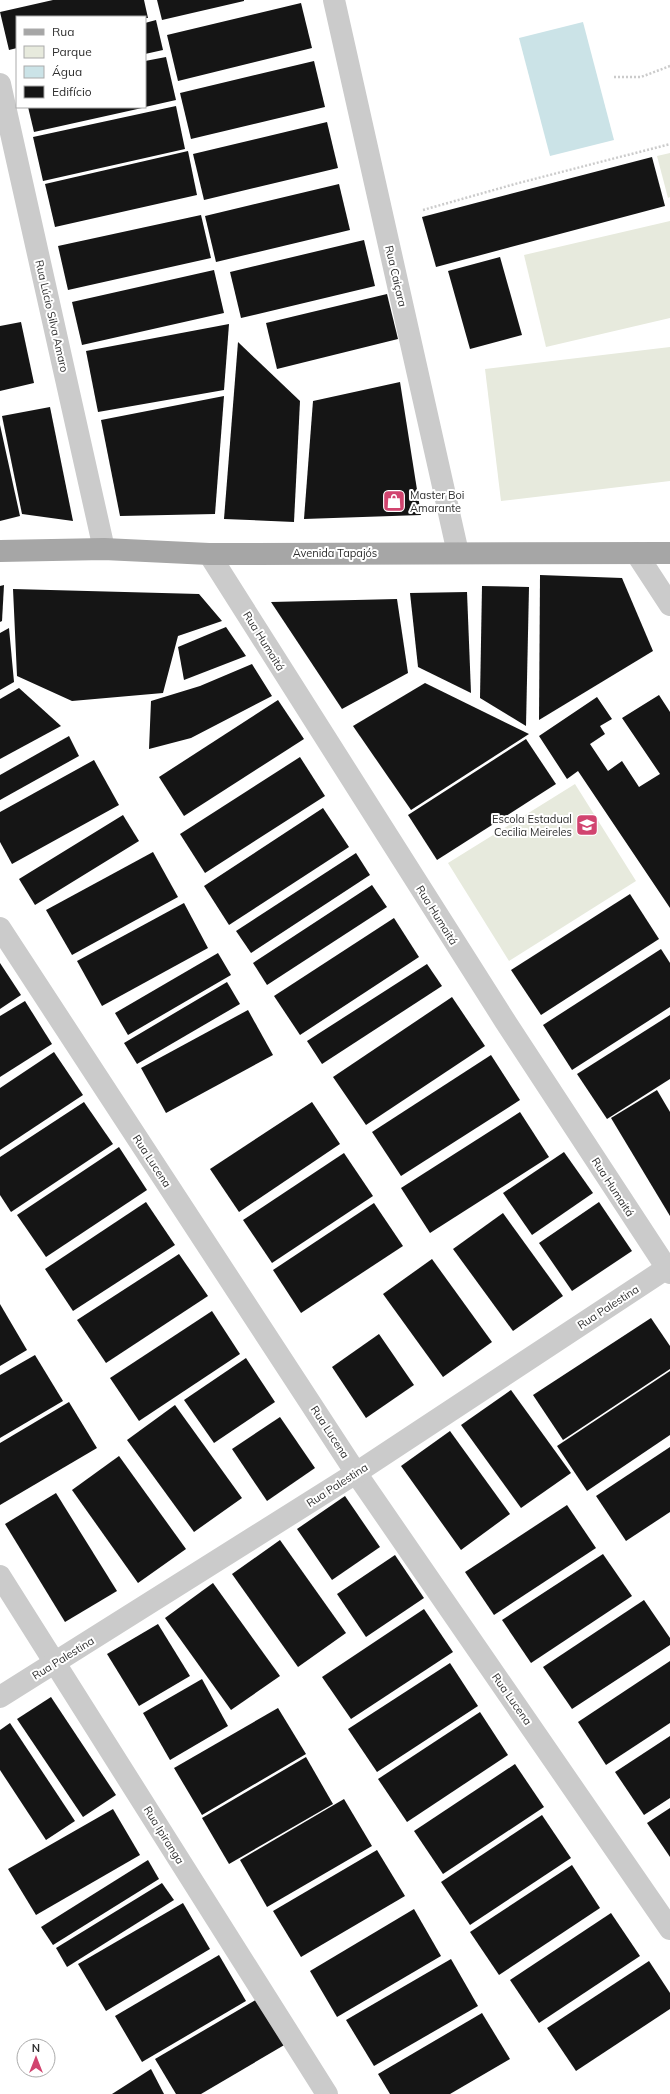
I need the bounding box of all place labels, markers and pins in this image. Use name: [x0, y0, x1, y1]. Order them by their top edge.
shop icon: Master Boi Amarante: [381, 488, 407, 514]
place label: Master Boi Amarante: [410, 488, 464, 515]
place label: Escola Estadual Cecilia Meireles: [492, 812, 572, 839]
school or university icon: Escola Estadual Cecilia Meireles: [574, 812, 600, 838]

